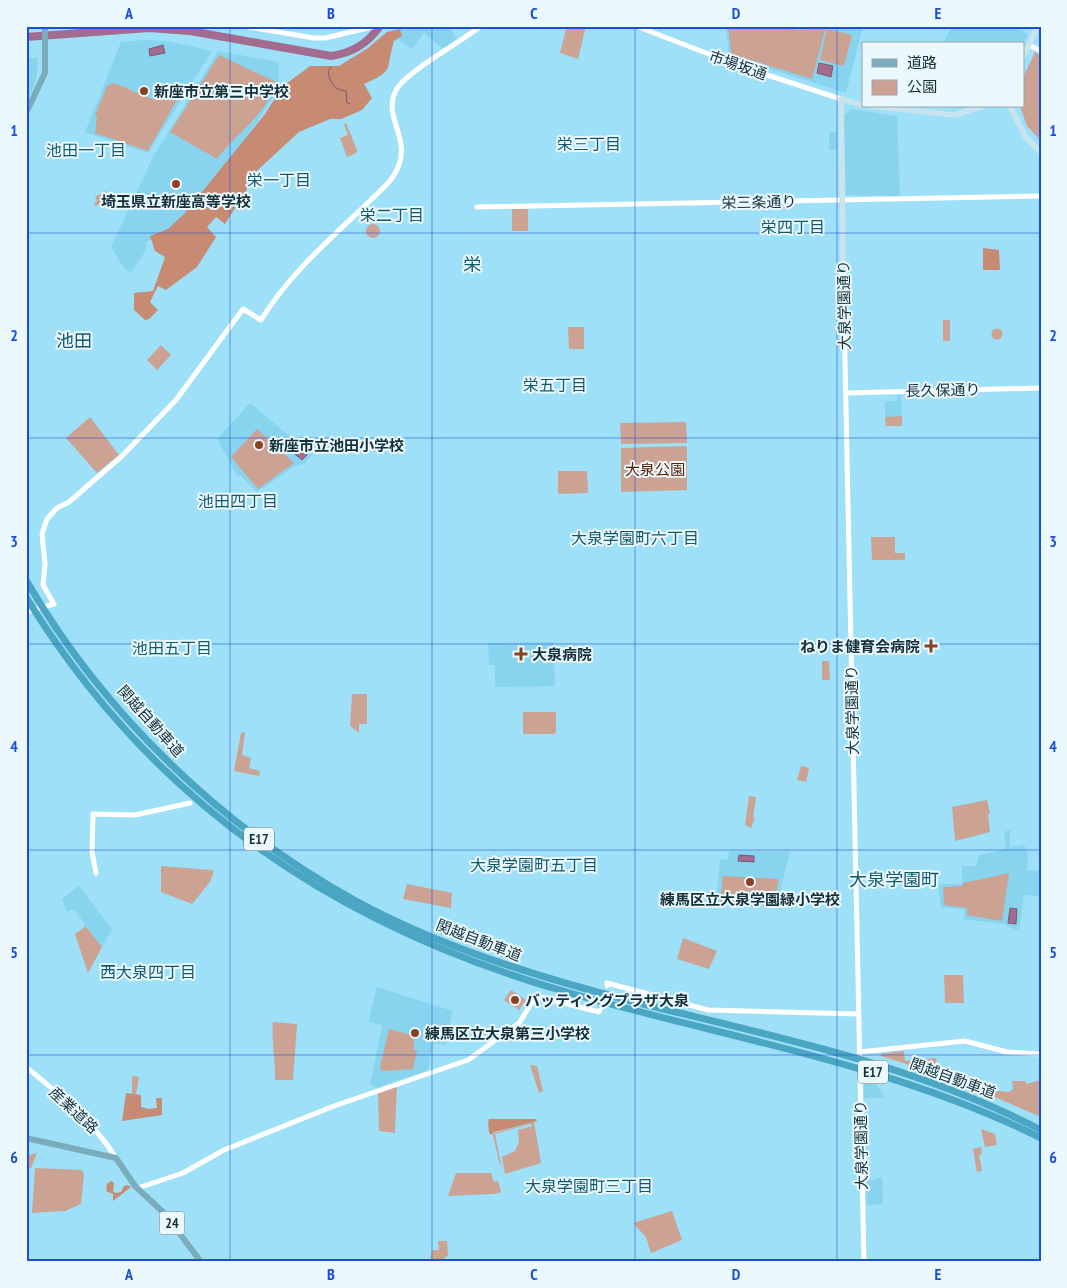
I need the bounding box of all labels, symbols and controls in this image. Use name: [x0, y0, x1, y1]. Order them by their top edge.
text: A: [124, 3, 134, 23]
text: B: [327, 3, 335, 23]
text: C: [530, 3, 538, 23]
text: D: [732, 3, 741, 23]
text: E: [935, 3, 942, 23]
legend: [862, 42, 1024, 108]
street label: 市場坂通: [707, 46, 769, 84]
text: 道路: [907, 53, 937, 72]
text: 公園: [907, 77, 937, 96]
place label: 新座市立第三中学校: [154, 82, 289, 101]
marker: 新座市立第三中学校: [138, 85, 150, 97]
text: 1: [10, 120, 18, 140]
text: 1: [1049, 120, 1057, 140]
district label: 栄三丁目: [557, 134, 621, 154]
district label: 池田一丁目: [46, 140, 126, 160]
district label: 栄一丁目: [247, 170, 311, 190]
marker: 埼玉県立新座高等学校: [170, 178, 182, 190]
place label: 埼玉県立新座高等学校: [101, 192, 251, 211]
street label: 栄三条通り: [721, 192, 797, 212]
district label: 栄二丁目: [360, 205, 424, 225]
district label: 栄四丁目: [761, 217, 825, 237]
district label: 栄: [463, 253, 481, 276]
street label: 大泉学園通り: [834, 260, 854, 350]
text: 2: [10, 325, 18, 345]
text: 2: [1049, 325, 1057, 345]
district label: 池田: [56, 329, 92, 352]
district label: 栄五丁目: [523, 375, 587, 395]
street label: 長久保通り: [905, 380, 981, 400]
place label: 新座市立池田小学校: [269, 436, 404, 455]
marker: 新座市立池田小学校: [253, 439, 265, 451]
park label: 大泉公園: [625, 460, 685, 479]
district label: 池田四丁目: [198, 491, 278, 511]
district label: 大泉学園町六丁目: [571, 528, 699, 548]
text: 3: [10, 531, 18, 551]
text: 3: [1049, 531, 1057, 551]
place label: ねりま健育会病院: [800, 637, 920, 656]
district label: 池田五丁目: [132, 638, 212, 658]
marker: ねりま健育会病院: [924, 639, 938, 653]
place label: 大泉病院: [532, 645, 592, 664]
marker: 大泉病院: [514, 647, 528, 661]
street label: 大泉学園通り: [842, 665, 862, 755]
street label: 関越自動車道: [114, 681, 188, 761]
text: 4: [10, 736, 18, 756]
text: 4: [1049, 736, 1057, 756]
road number: E17: [244, 828, 274, 851]
district label: 大泉学園町五丁目: [470, 855, 598, 875]
district label: 大泉学園町: [849, 868, 939, 891]
marker: 練馬区立大泉学園緑小学校: [744, 876, 756, 888]
place label: 練馬区立大泉学園緑小学校: [660, 890, 840, 909]
street label: 関越自動車道: [434, 915, 524, 965]
text: 5: [10, 942, 18, 962]
text: 5: [1049, 942, 1057, 962]
district label: 西大泉四丁目: [100, 962, 196, 982]
place label: バッティングプラザ大泉: [525, 991, 689, 1010]
marker: バッティングプラザ大泉: [509, 994, 521, 1006]
place label: 練馬区立大泉第三小学校: [425, 1024, 590, 1043]
marker: 練馬区立大泉第三小学校: [409, 1027, 421, 1039]
street label: 関越自動車道: [907, 1054, 999, 1102]
road number: E17: [858, 1060, 888, 1084]
street label: 産業道路: [46, 1083, 102, 1137]
street label: 大泉学園通り: [851, 1100, 871, 1190]
text: 6: [10, 1147, 18, 1167]
text: 6: [1049, 1147, 1057, 1167]
district label: 大泉学園町三丁目: [525, 1176, 653, 1196]
road number: 24: [160, 1212, 184, 1234]
text: A: [124, 1264, 134, 1284]
text: B: [327, 1264, 335, 1284]
text: C: [530, 1264, 538, 1284]
text: D: [732, 1264, 741, 1284]
text: E: [935, 1264, 942, 1284]

